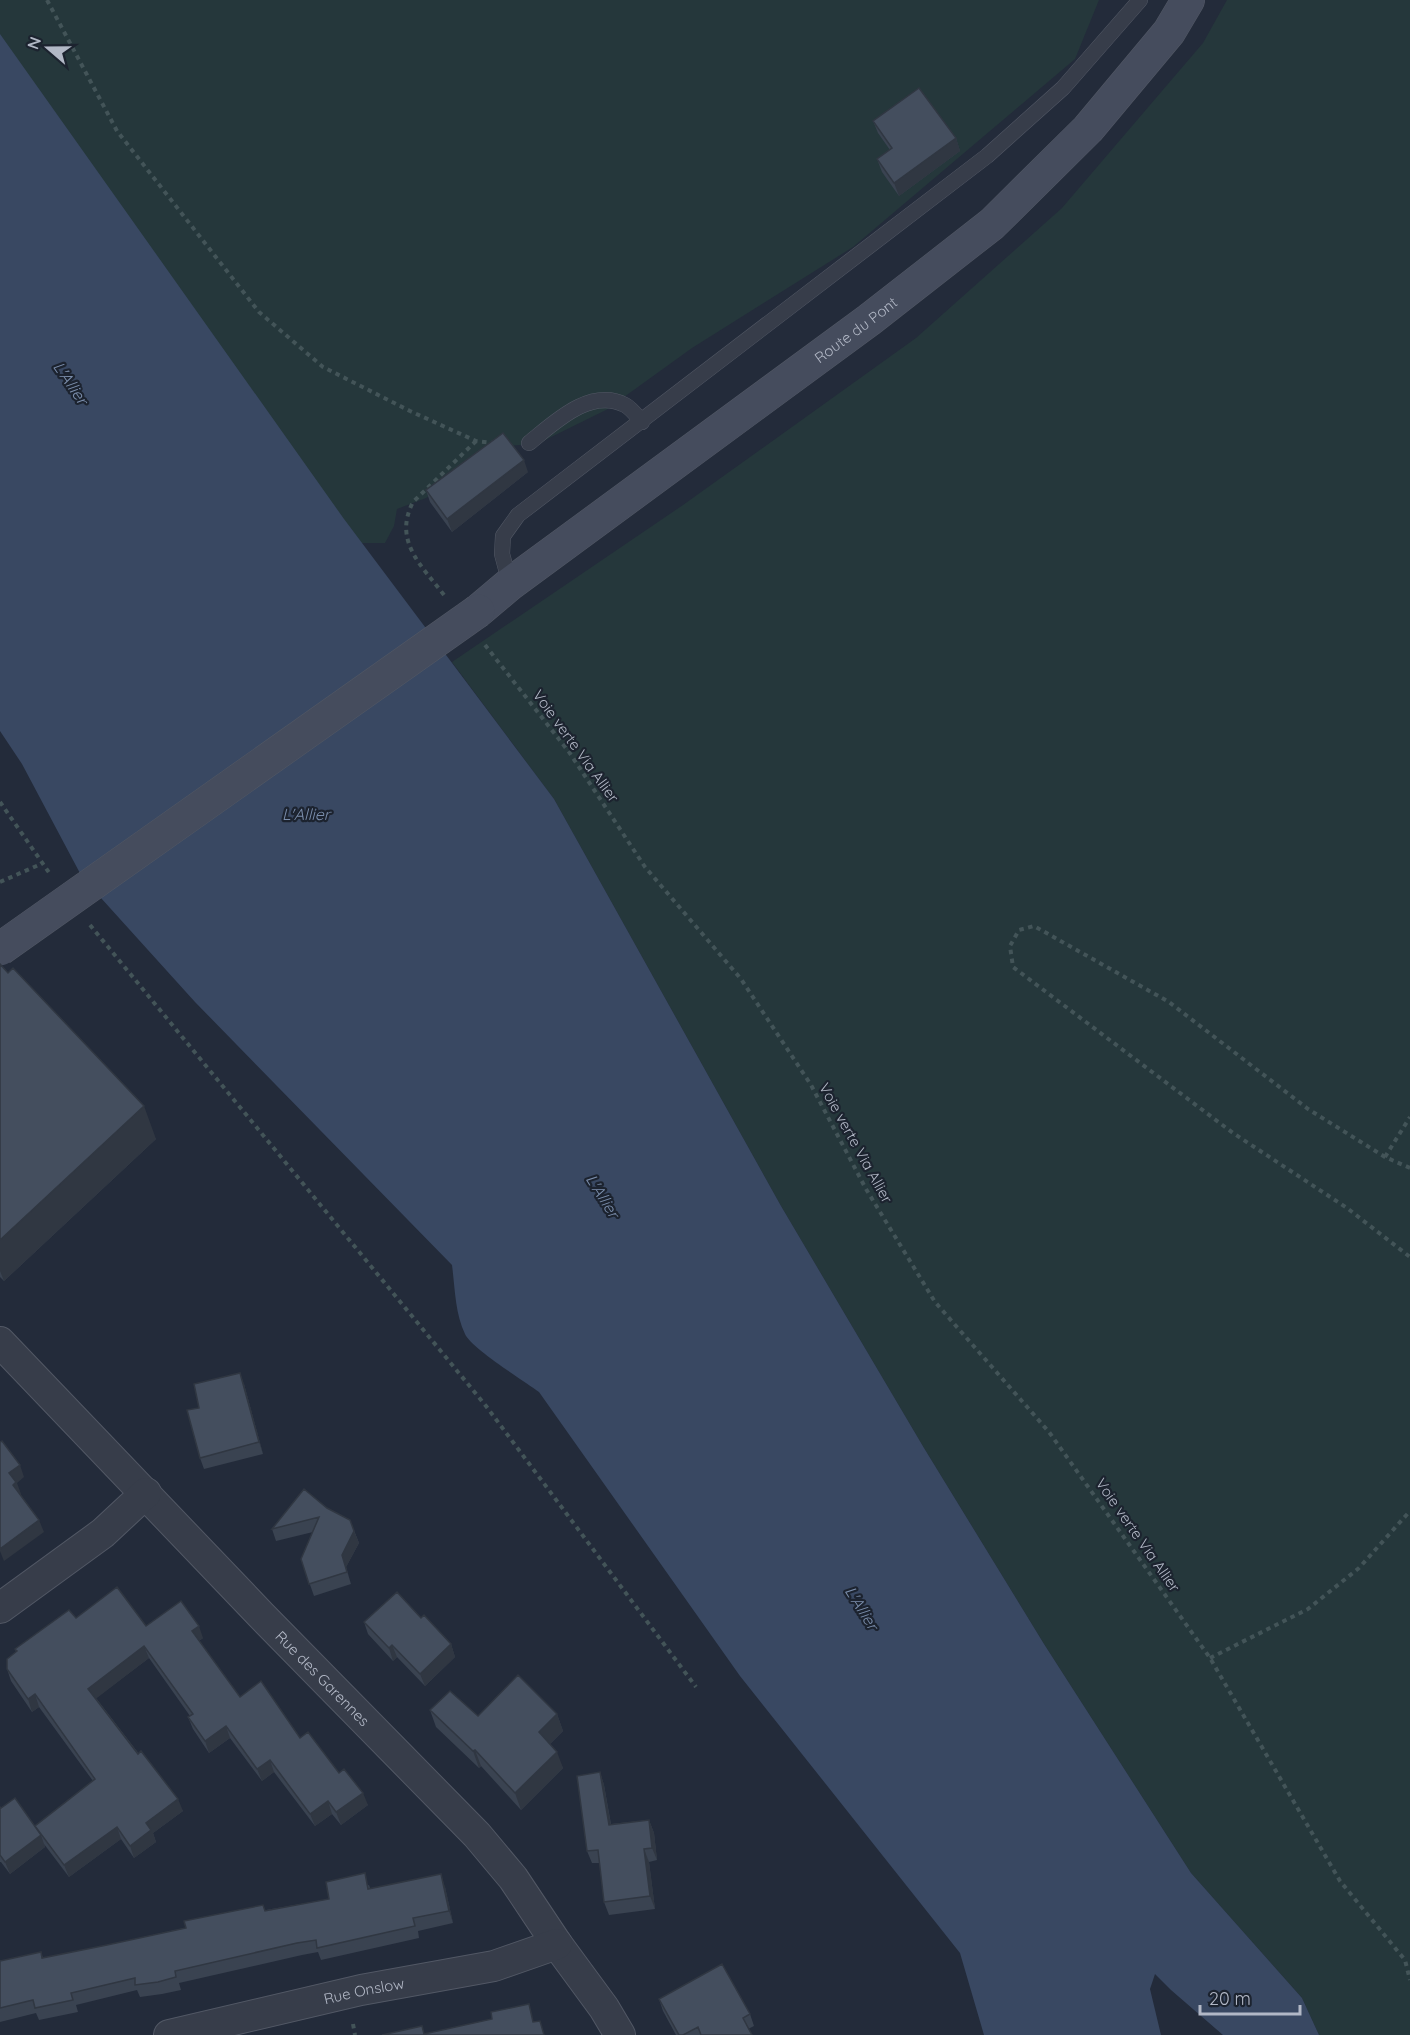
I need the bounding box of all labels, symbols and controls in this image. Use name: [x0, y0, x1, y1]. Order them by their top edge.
north arrow: [18, 18, 78, 78]
text: N: [22, 34, 45, 52]
street label: Route du Pont: [810, 292, 901, 367]
water label: L'Allier: [49, 358, 94, 410]
street label: Voie verte Via Allier: [529, 686, 623, 806]
water label: L'Allier: [282, 804, 332, 824]
street label: Voie verte Via Allier: [815, 1080, 897, 1207]
water label: L'Allier: [582, 1170, 625, 1223]
street label: Voie verte Via Allier: [1092, 1474, 1185, 1596]
water label: L'Allier: [841, 1582, 884, 1635]
street label: Rue des Garennes: [272, 1626, 374, 1730]
street label: Rue Onslow: [322, 1973, 406, 2008]
scale bar: [1200, 1978, 1300, 2016]
text: 20 m: [1209, 1987, 1251, 2010]

